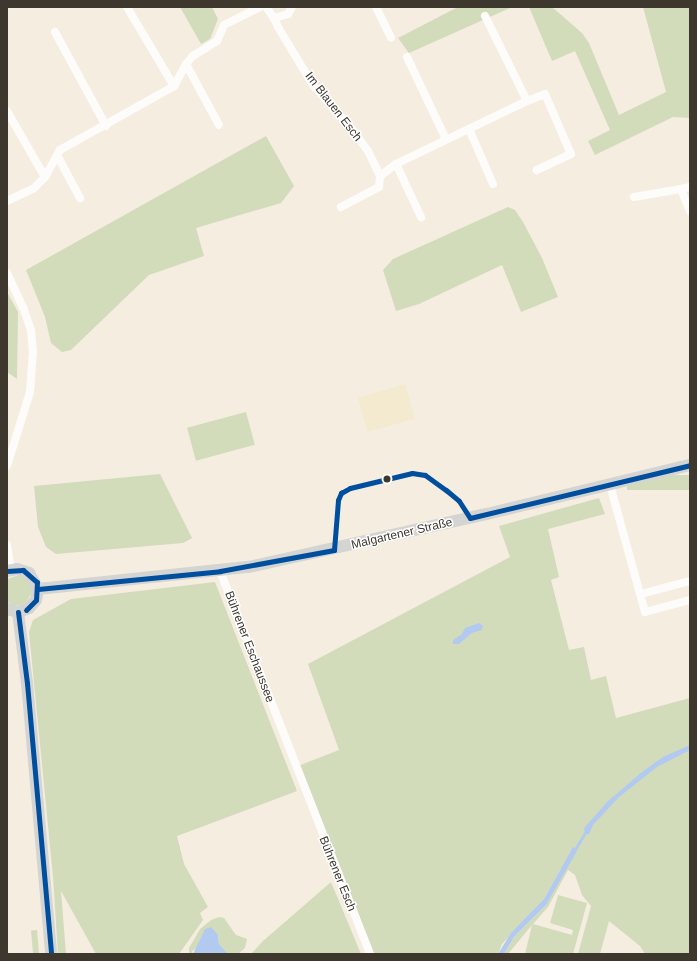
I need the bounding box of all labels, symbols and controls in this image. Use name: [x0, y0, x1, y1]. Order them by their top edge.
street label: Im Blauen Esch: [301, 69, 365, 145]
unlabelled marker: [382, 474, 392, 484]
street label: Malgartener Straße: [350, 515, 454, 553]
street label: Bührener Eschaussee: [221, 589, 277, 705]
street label: Bührener Esch: [315, 835, 359, 913]

